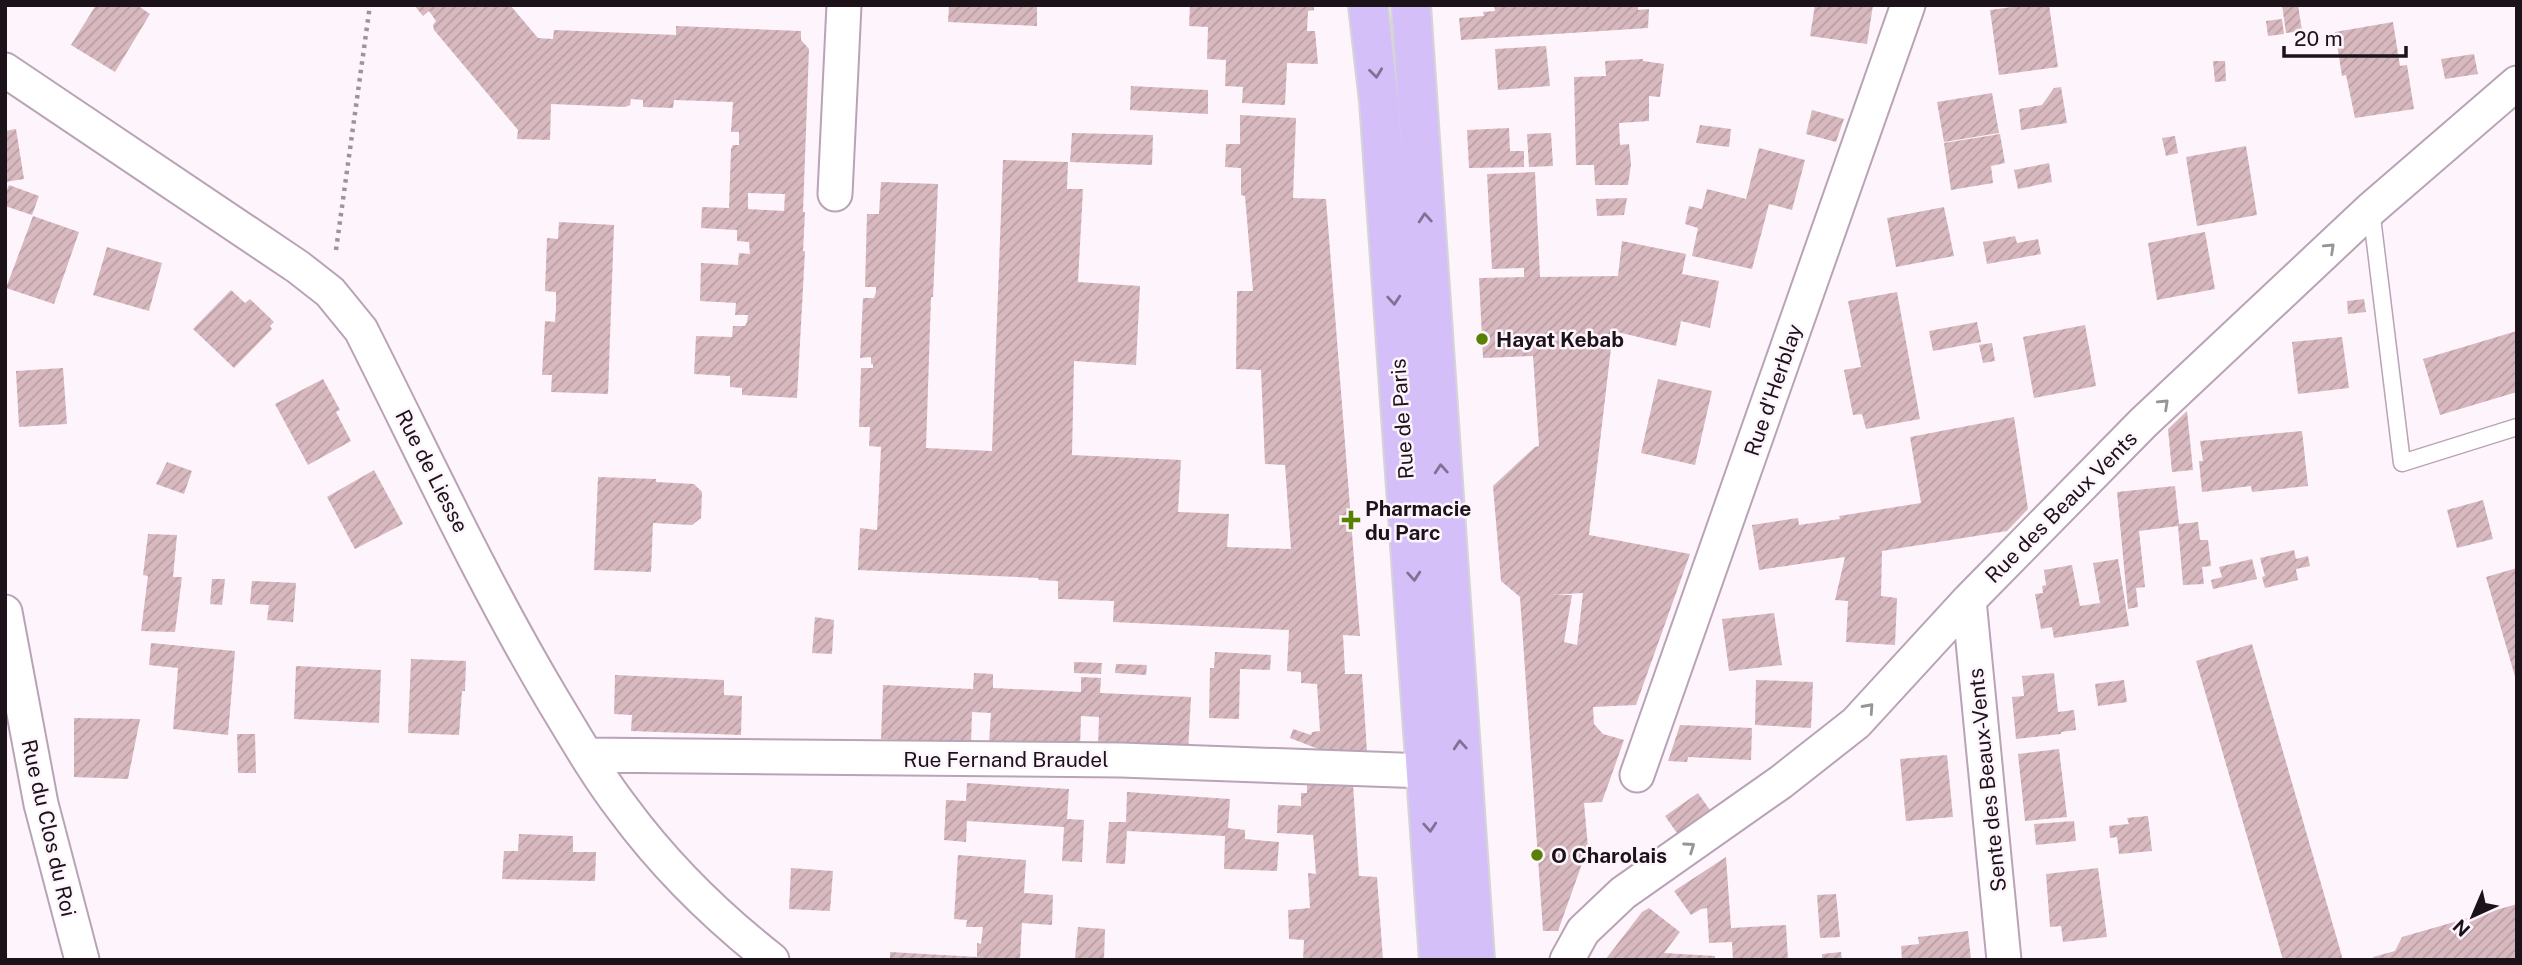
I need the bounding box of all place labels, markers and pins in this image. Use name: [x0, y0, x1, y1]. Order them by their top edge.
place label: Hayat Kebab: [1496, 327, 1624, 352]
marker: Hayat Kebab: [1474, 331, 1490, 347]
place label: Pharmacie du Parc: [1365, 496, 1471, 545]
marker: Pharmacie du Parc: [1343, 512, 1359, 528]
place label: O Charolais: [1551, 843, 1667, 868]
marker: O Charolais: [1529, 847, 1545, 863]

